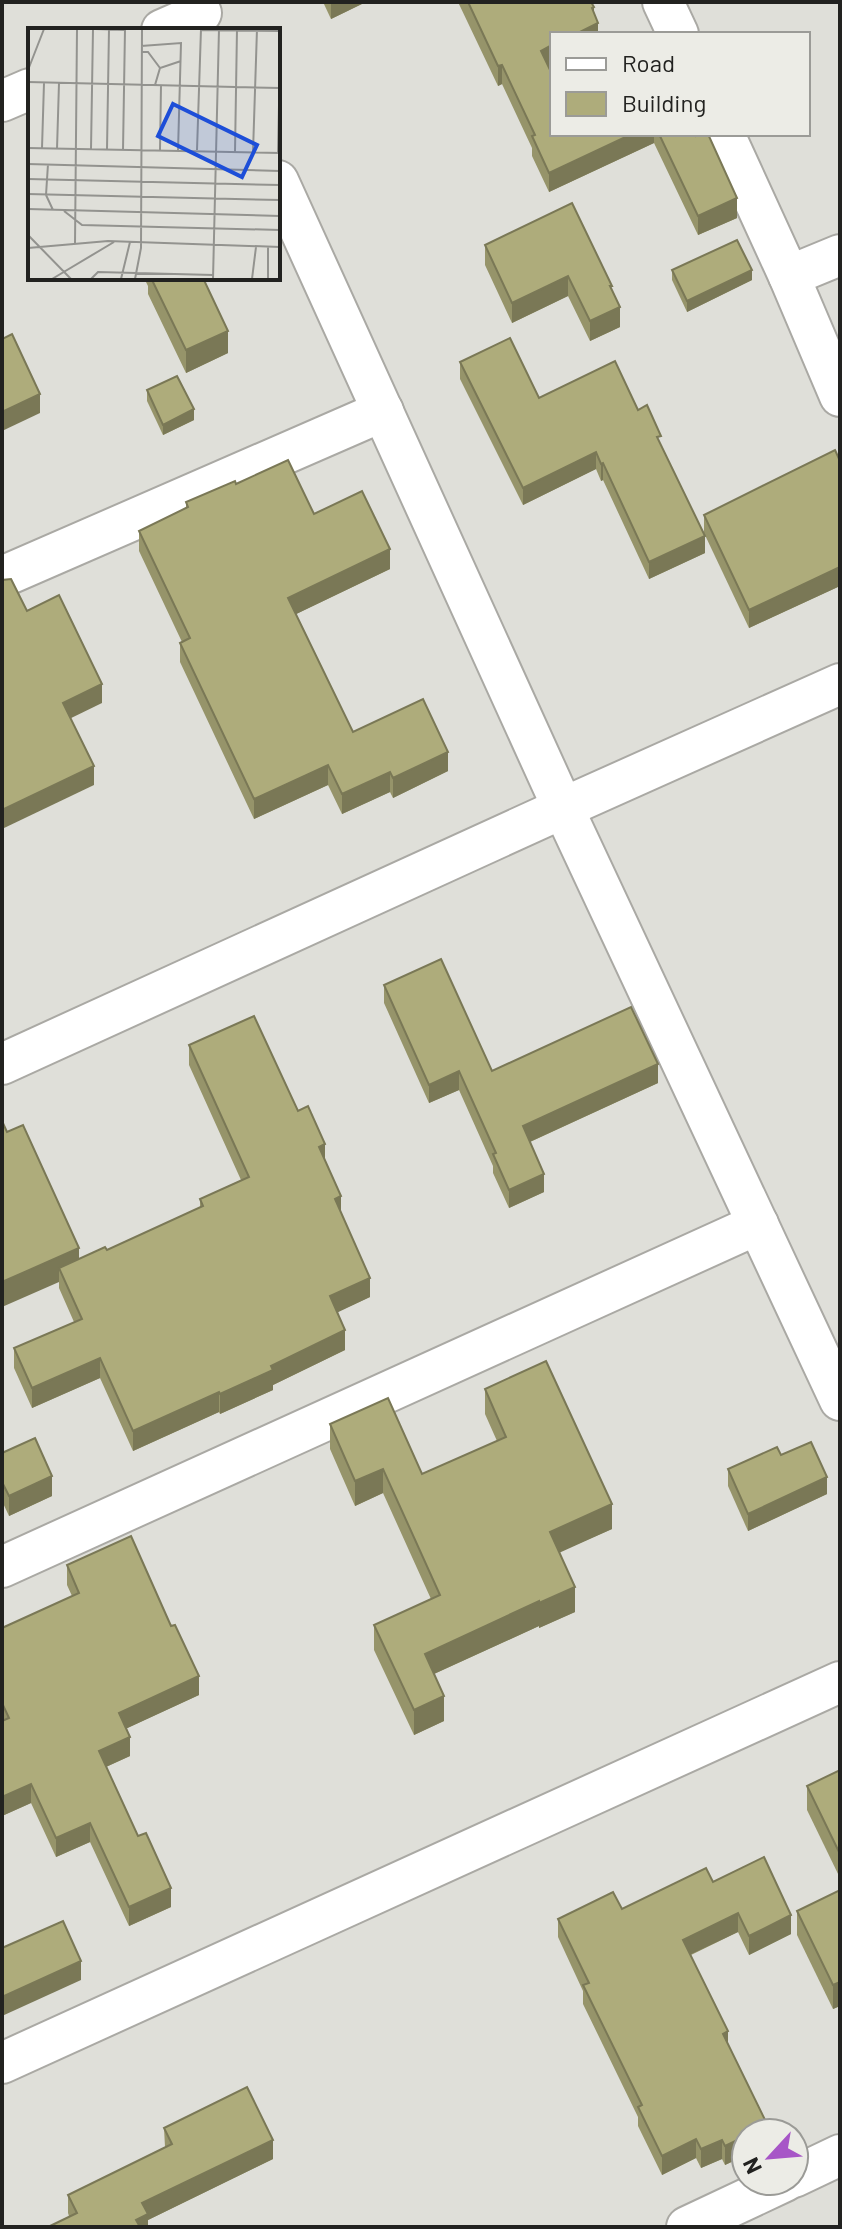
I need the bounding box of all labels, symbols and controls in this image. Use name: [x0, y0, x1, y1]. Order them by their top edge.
inset map: [28, 28, 280, 280]
legend: [550, 32, 810, 136]
text: Road: [622, 48, 675, 77]
text: Building: [622, 88, 706, 117]
north arrow: [730, 2117, 810, 2197]
text: N: [736, 2154, 766, 2178]

